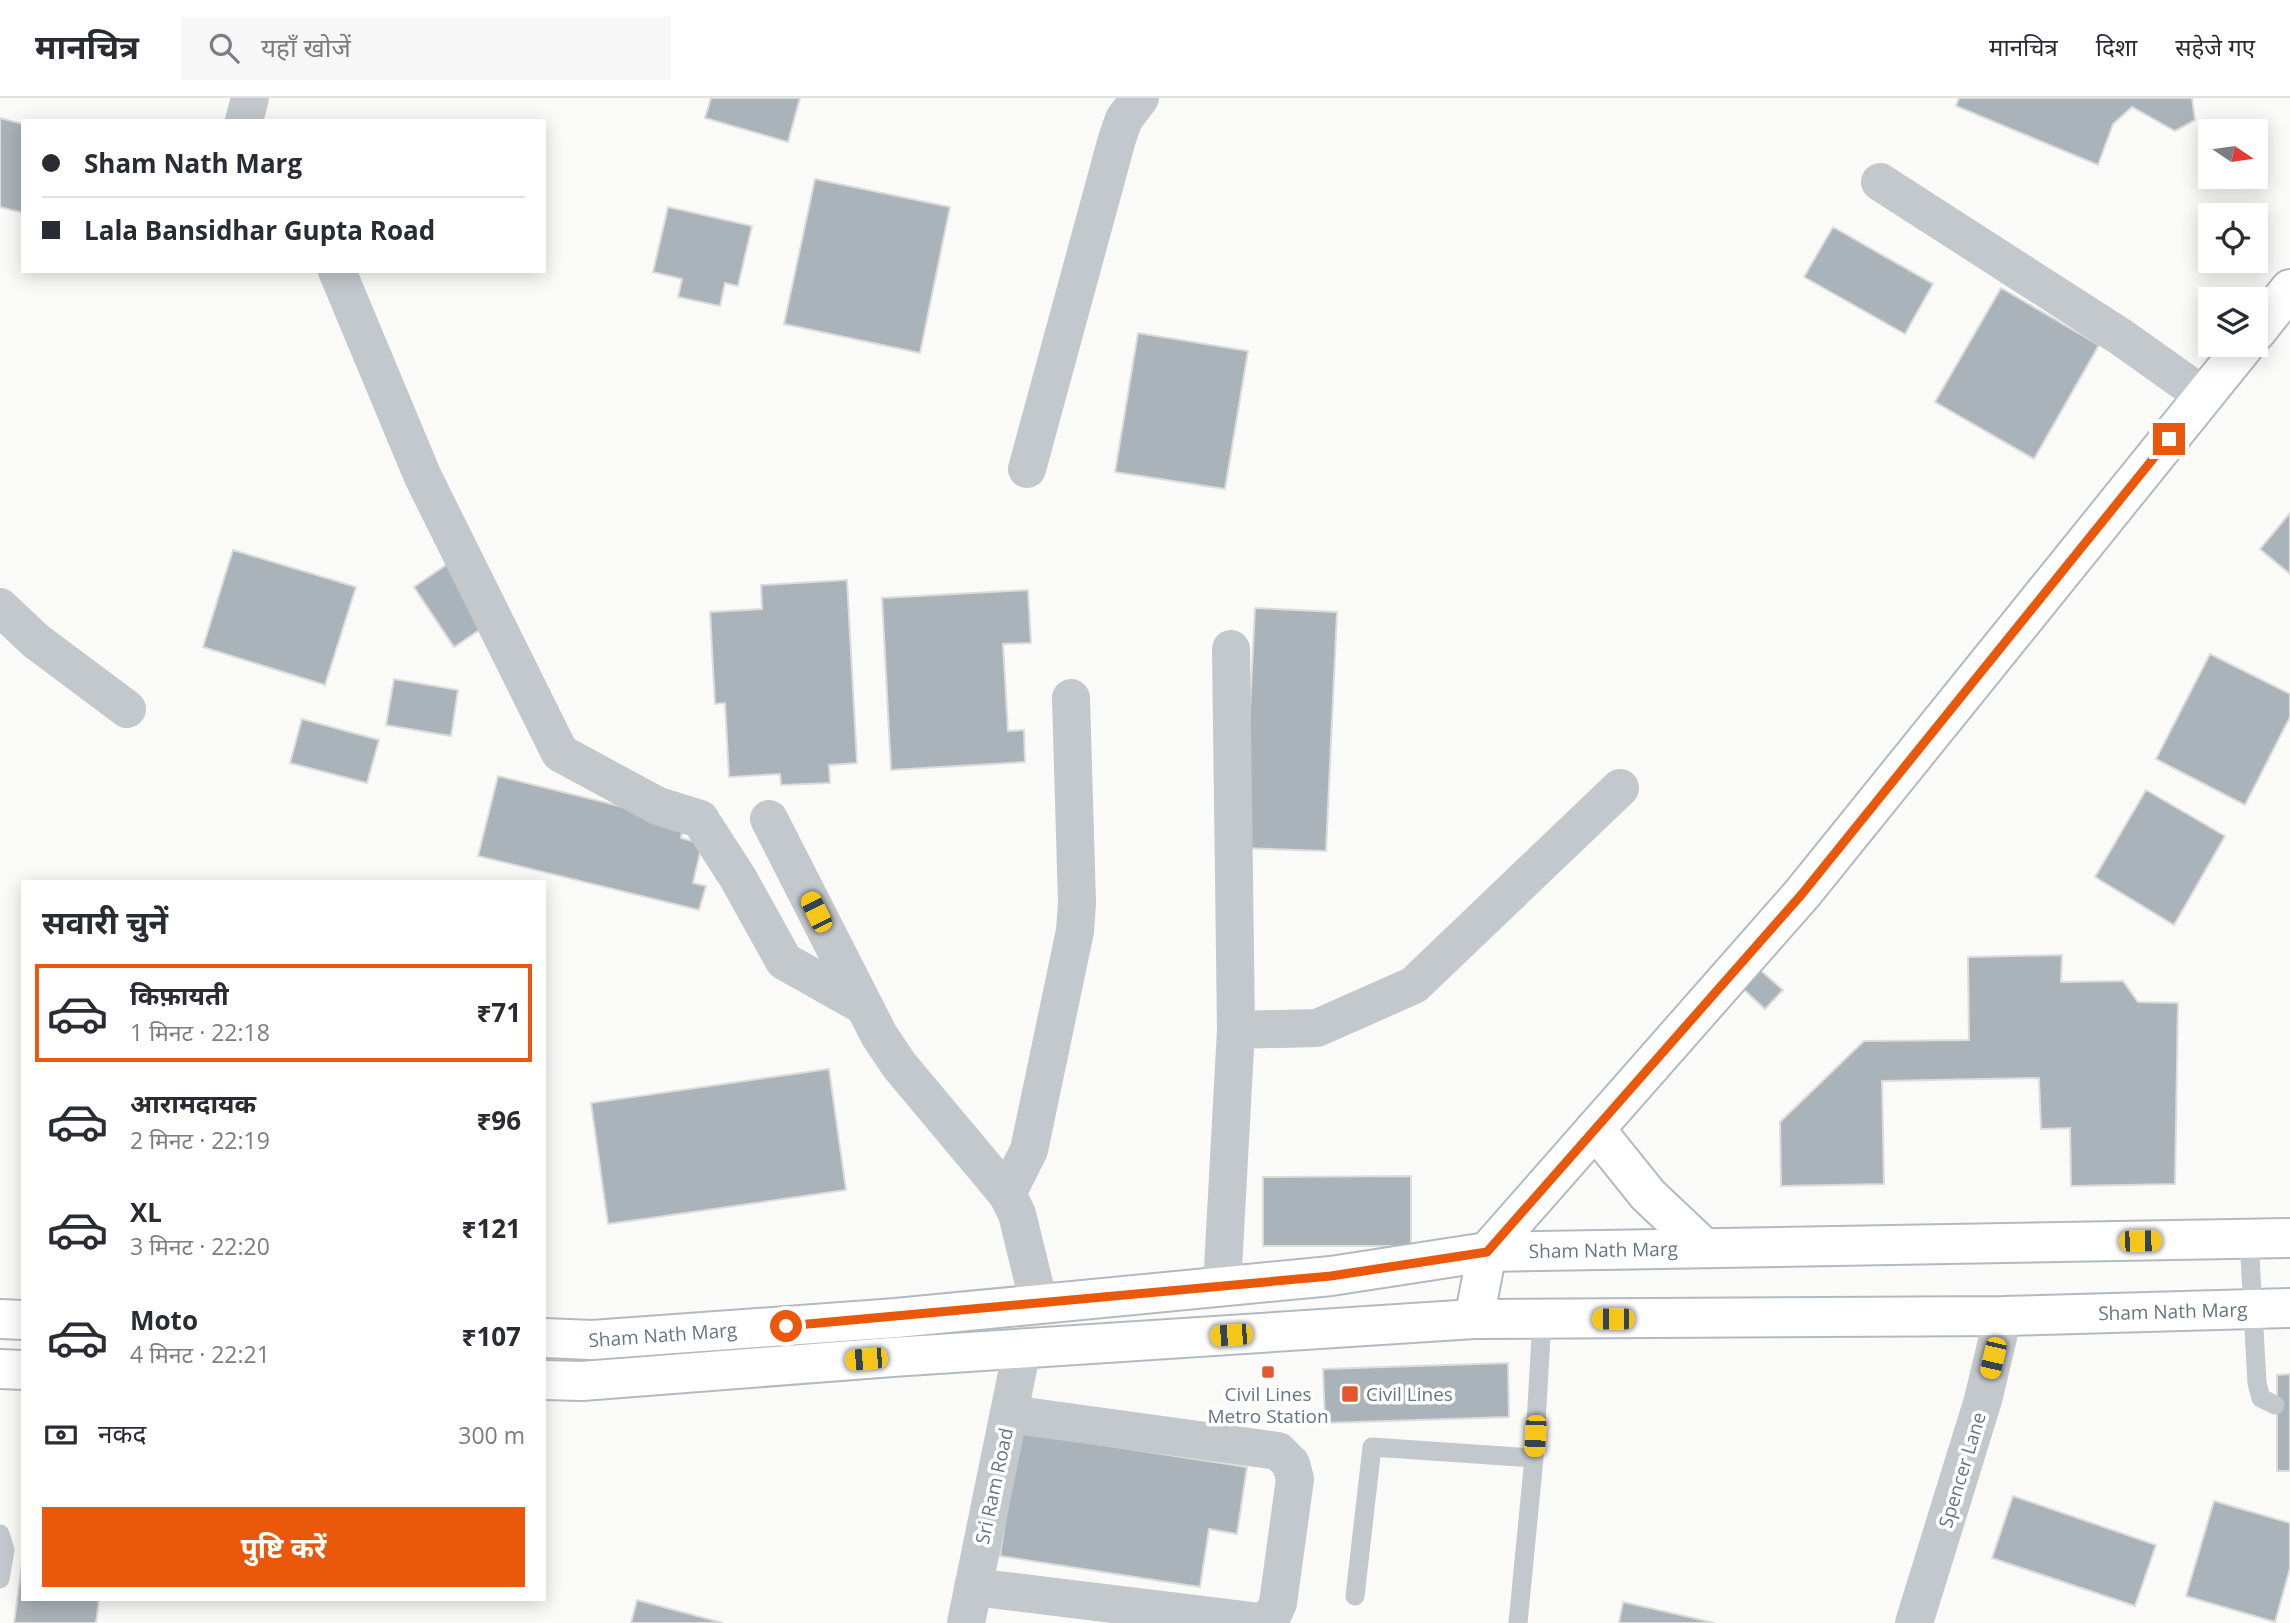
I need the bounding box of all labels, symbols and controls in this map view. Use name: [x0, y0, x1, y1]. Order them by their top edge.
search box: [181, 17, 671, 80]
text: मानचित्र: [35, 24, 139, 69]
icon: search: [205, 29, 243, 67]
text: यहाँ खोजें: [261, 29, 351, 65]
text: मानचित्र: [1989, 30, 2058, 63]
text: दिशा: [2096, 30, 2137, 63]
text: सहेजे गए: [2175, 30, 2255, 63]
north arrow: [2198, 119, 2268, 189]
map controls: [2198, 119, 2268, 357]
text: Sham Nath Marg: [84, 145, 302, 181]
button: locate: [2198, 203, 2268, 273]
text: Lala Bansidhar Gupta Road: [84, 212, 435, 248]
button: layers: [2198, 287, 2268, 357]
route end: [2153, 423, 2185, 455]
car: [798, 889, 835, 935]
text: सवारी चुनें: [42, 900, 168, 943]
text: किफ़ायती: [130, 977, 229, 1013]
icon: car: [46, 982, 109, 1045]
text: ₹71: [476, 994, 521, 1030]
text: 1 मिनट · 22:18: [130, 1016, 270, 1048]
text: आरामदायक: [130, 1085, 256, 1121]
icon: car: [46, 1090, 109, 1153]
text: ₹96: [476, 1102, 521, 1138]
text: 2 मिनट · 22:19: [130, 1124, 270, 1156]
text: XL: [130, 1194, 162, 1230]
icon: car: [46, 1198, 109, 1261]
text: ₹121: [462, 1210, 521, 1246]
text: 3 मिनट · 22:20: [130, 1230, 270, 1262]
car: [2119, 1230, 2162, 1252]
street label: Sham Nath Marg: [1528, 1236, 1678, 1264]
street label: Sham Nath Marg: [2098, 1296, 2248, 1326]
text: Moto: [130, 1302, 198, 1338]
icon: car: [46, 1306, 109, 1369]
car: [1593, 1309, 1635, 1330]
route start: [770, 1310, 802, 1342]
street label: Sham Nath Marg: [587, 1317, 738, 1353]
text: ₹107: [462, 1318, 521, 1354]
car: [1210, 1323, 1253, 1347]
car: [1979, 1335, 2008, 1381]
text: 4 मिनट · 22:21: [130, 1338, 270, 1370]
car: [845, 1347, 888, 1371]
marker: Civil Lines Metro Station: [1260, 1364, 1276, 1380]
place label: Civil Lines Metro Station: [1207, 1381, 1329, 1429]
place label: Civil Lines: [1366, 1381, 1453, 1407]
marker: Civil Lines: [1340, 1384, 1360, 1404]
street label: Spencer Lane: [1932, 1409, 1992, 1531]
car: [1524, 1414, 1547, 1458]
text: नकद: [98, 1415, 146, 1451]
icon: cash: [42, 1416, 80, 1454]
text: 300 m: [458, 1419, 525, 1451]
street label: Sri Ram Road: [969, 1426, 1019, 1546]
button: पुष्टि करें: [42, 1507, 525, 1587]

